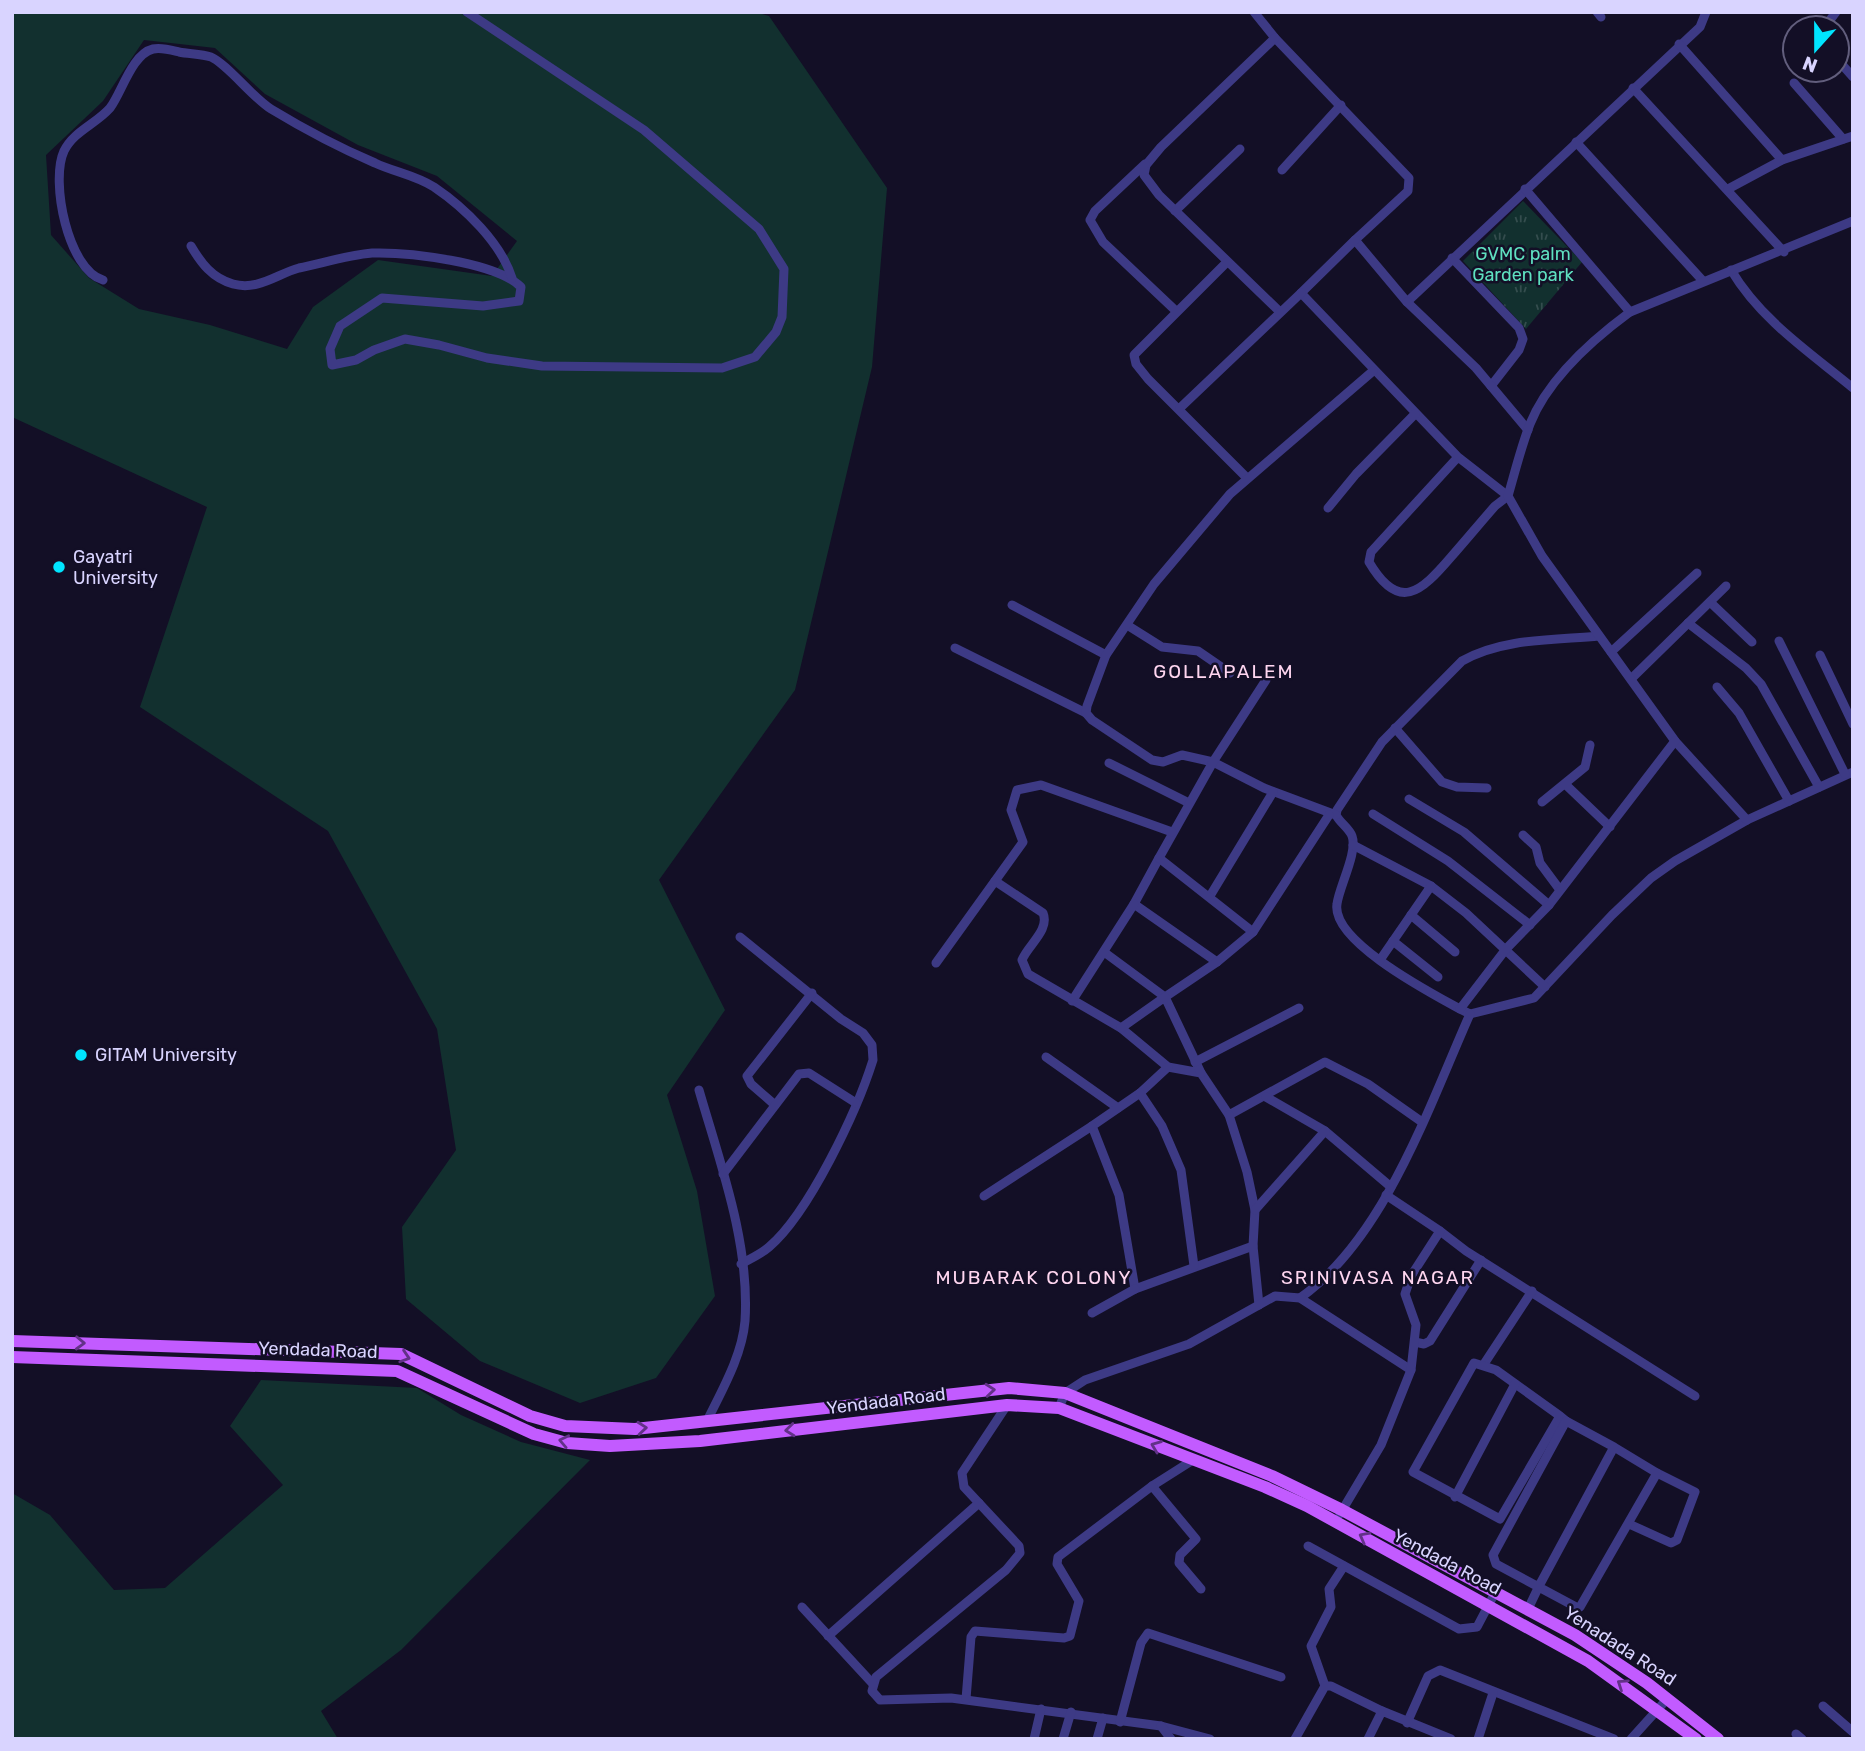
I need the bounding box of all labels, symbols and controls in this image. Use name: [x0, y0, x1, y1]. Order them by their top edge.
north arrow: [1781, 14, 1851, 84]
text: N: [1800, 51, 1821, 78]
park label: GVMC palm Garden park: [1472, 243, 1575, 286]
place label: Gayatri University: [73, 546, 158, 589]
marker: Gayatri University: [51, 559, 67, 575]
district label: GOLLAPALEM: [1153, 660, 1295, 683]
place label: GITAM University: [95, 1044, 237, 1066]
marker: GITAM University: [73, 1047, 89, 1063]
district label: MUBARAK COLONY: [935, 1266, 1133, 1289]
district label: SRINIVASA NAGAR: [1281, 1266, 1475, 1289]
one-way arrow: [75, 1335, 86, 1350]
street label: Yendada Road: [258, 1337, 378, 1363]
one-way arrow: [398, 1349, 411, 1364]
street label: Yendada Road: [825, 1383, 947, 1419]
one-way arrow: [985, 1383, 996, 1398]
one-way arrow: [637, 1421, 648, 1436]
one-way arrow: [784, 1422, 795, 1437]
one-way arrow: [558, 1435, 570, 1450]
one-way arrow: [1150, 1440, 1163, 1454]
street label: Yendada Road: [1389, 1524, 1505, 1600]
one-way arrow: [1359, 1532, 1371, 1545]
street label: Yenadada Road: [1560, 1602, 1680, 1690]
one-way arrow: [1617, 1680, 1630, 1692]

